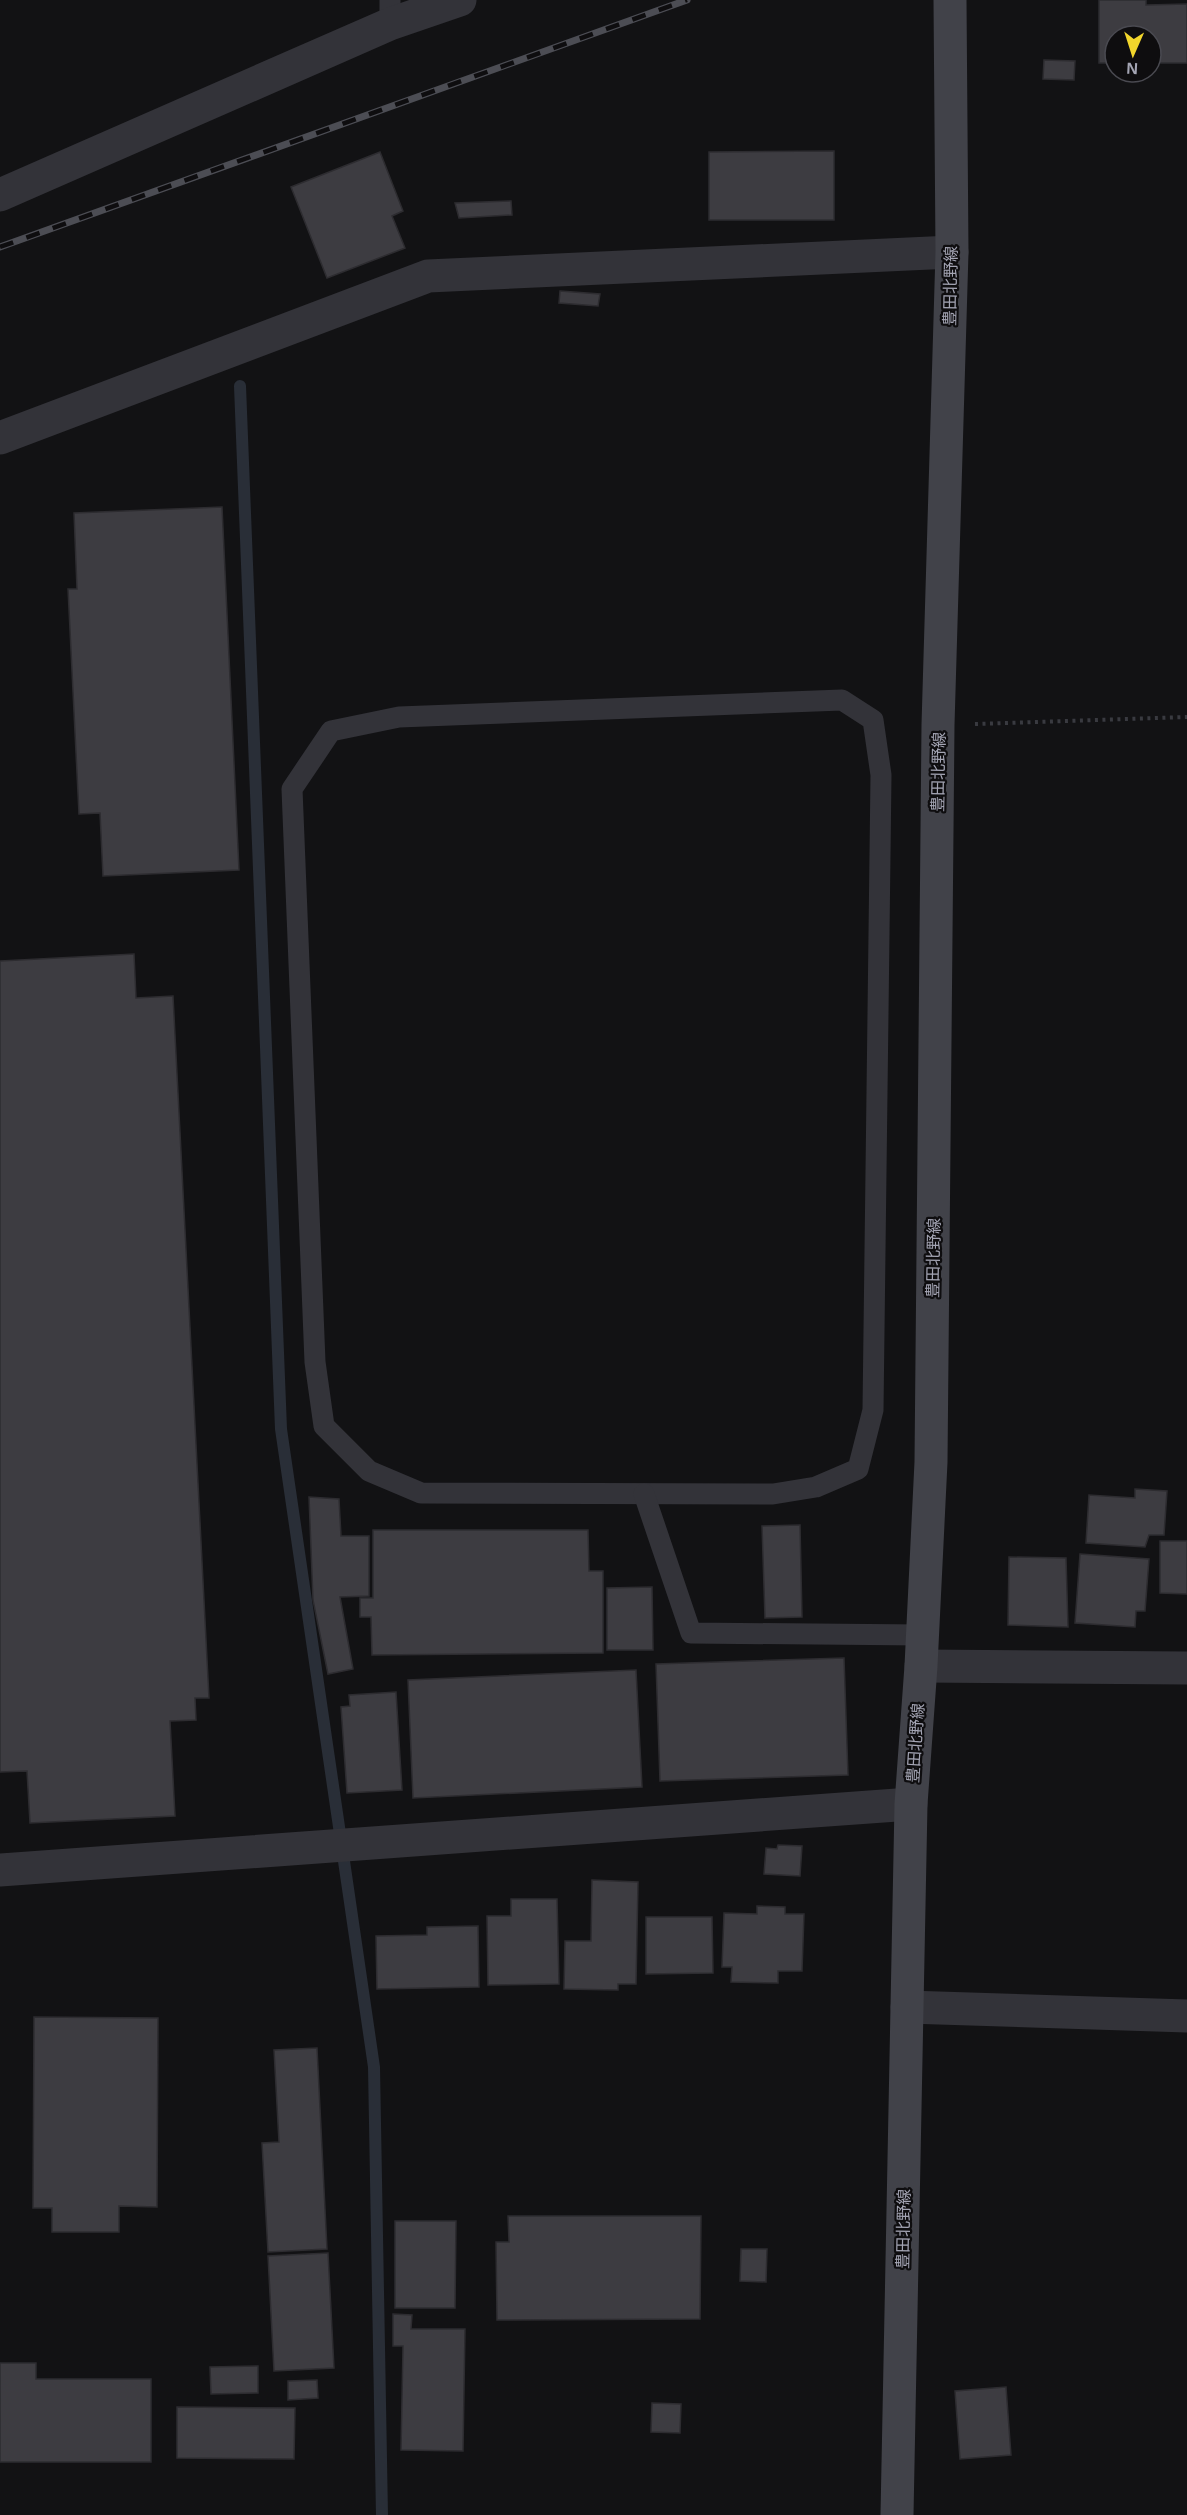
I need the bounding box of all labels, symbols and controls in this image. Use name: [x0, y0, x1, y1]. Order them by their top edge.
north arrow: [1103, 24, 1163, 84]
text: N: [1126, 60, 1138, 77]
street label: 豊田北野線: [941, 246, 960, 326]
street label: 豊田北野線: [929, 732, 948, 812]
street label: 豊田北野線: [924, 1218, 943, 1298]
street label: 豊田北野線: [904, 1703, 927, 1784]
street label: 豊田北野線: [894, 2189, 913, 2269]

